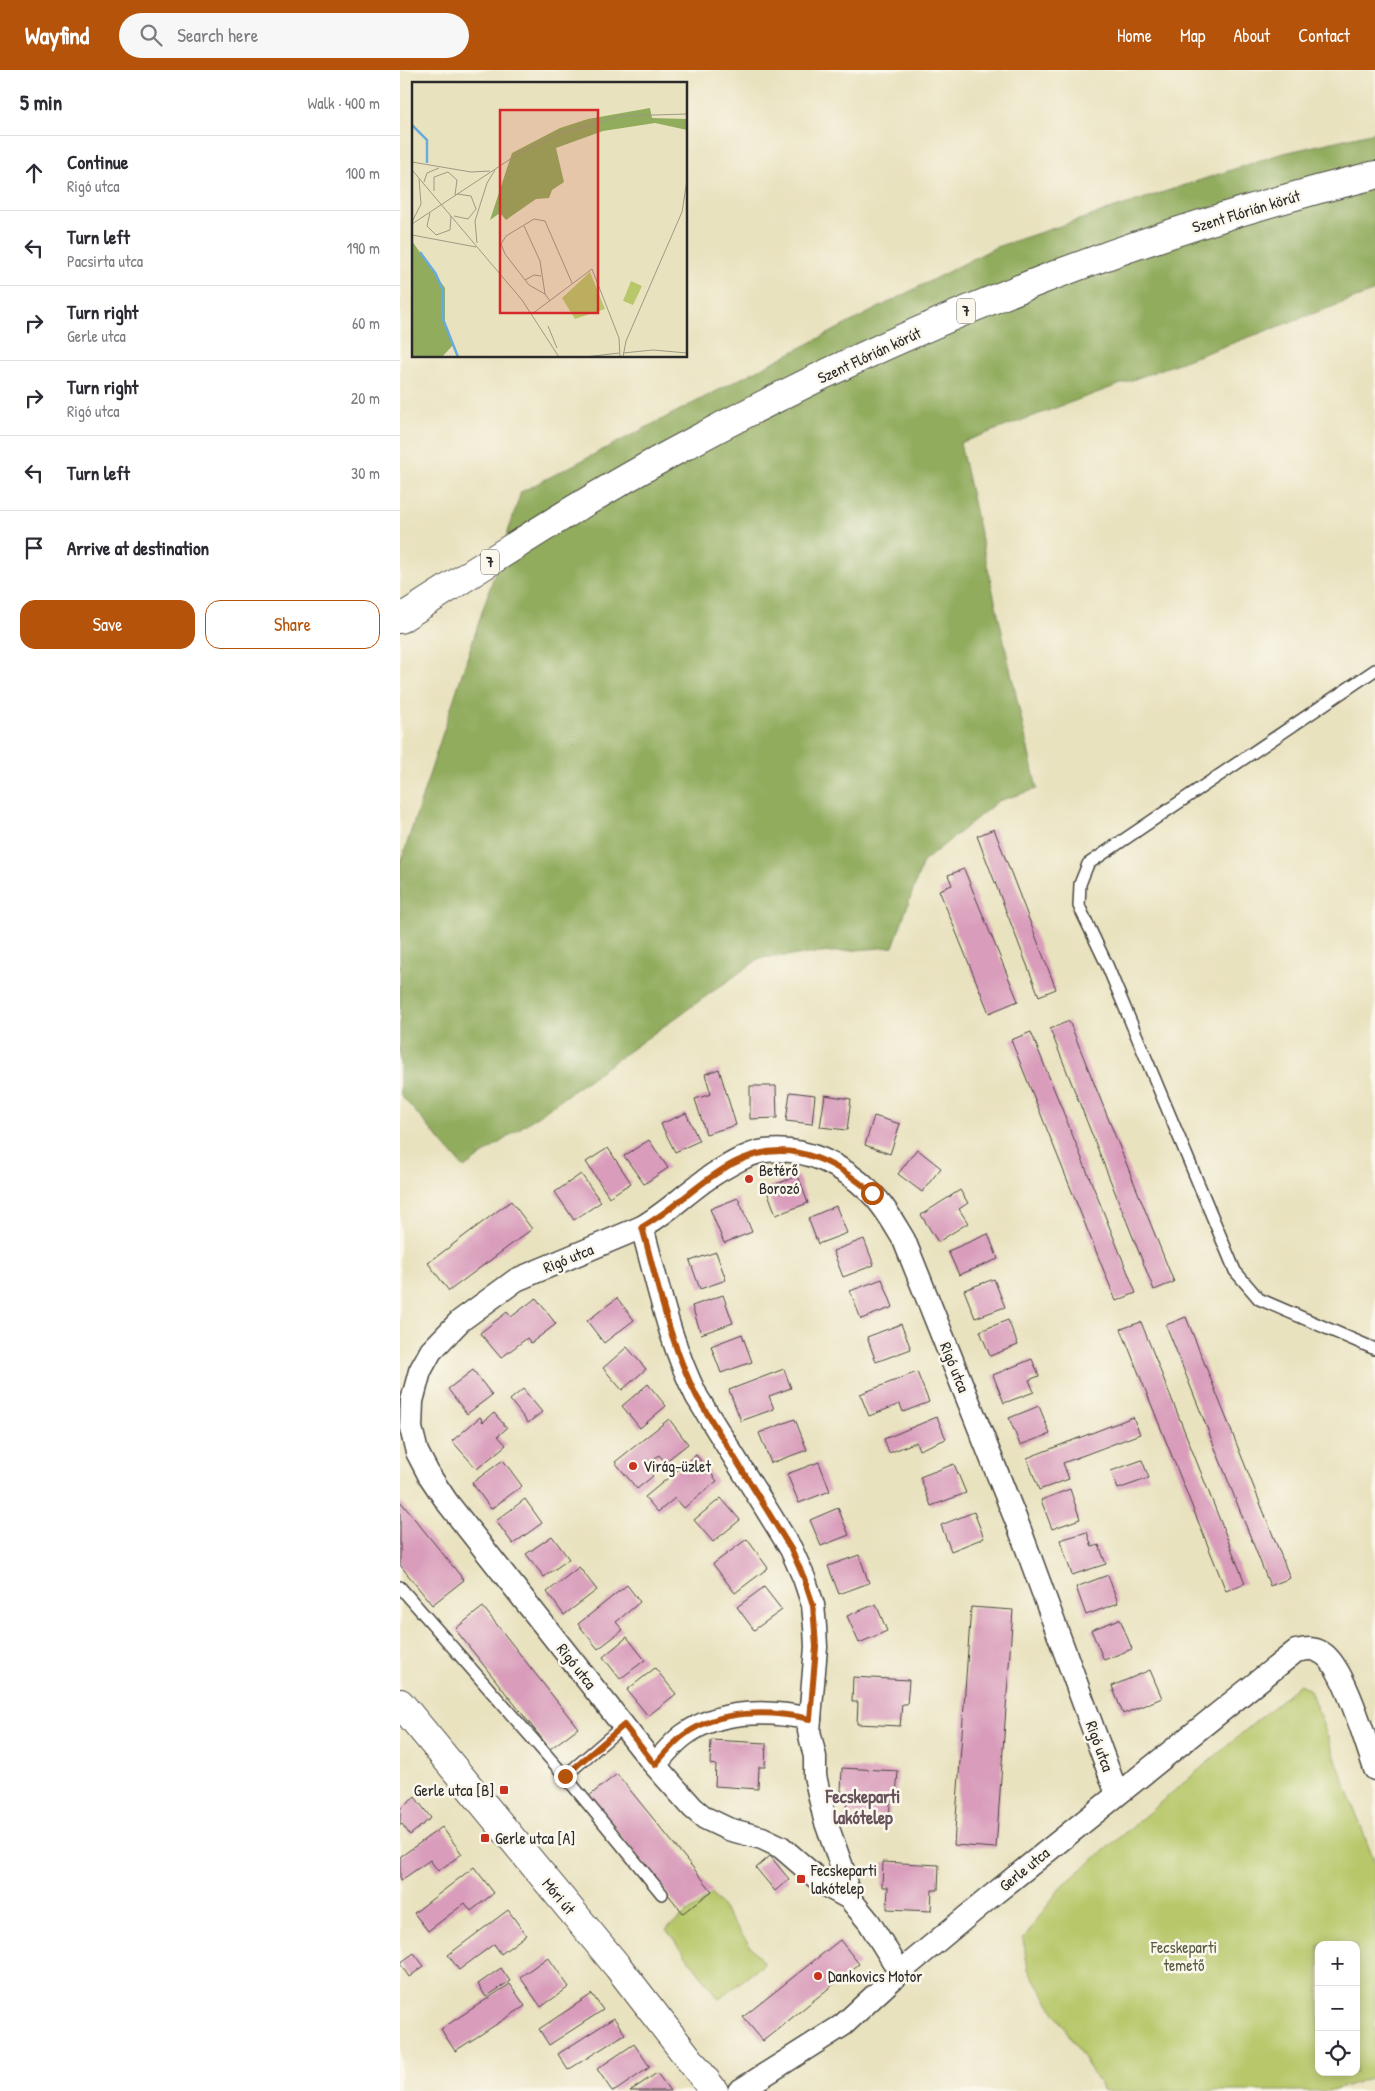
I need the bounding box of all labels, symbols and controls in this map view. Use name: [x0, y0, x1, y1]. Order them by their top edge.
search box: [119, 13, 469, 58]
text: Wayfind: [25, 19, 89, 51]
icon: search: [137, 21, 165, 49]
text: Search here: [177, 22, 258, 48]
text: Home: [1117, 23, 1152, 48]
text: Map: [1180, 23, 1205, 48]
text: About: [1233, 23, 1270, 48]
text: Contact: [1298, 23, 1350, 48]
inset map: [412, 82, 688, 358]
text: 5 min: [20, 88, 62, 117]
text: Walk · 400 m: [308, 92, 380, 114]
text: Continue: [67, 149, 128, 175]
icon: ahead: [20, 159, 48, 187]
text: 100 m: [345, 162, 380, 184]
text: Rigó utca: [67, 175, 119, 197]
street label: Szent Flórián körút: [1189, 184, 1303, 238]
text: Turn left: [67, 224, 130, 250]
icon: left: [20, 234, 48, 262]
text: 190 m: [347, 237, 380, 259]
text: Pacsirta utca: [67, 250, 143, 272]
road number: 7: [957, 298, 975, 324]
text: Turn right: [67, 299, 138, 325]
icon: right: [20, 309, 48, 337]
text: 60 m: [352, 312, 380, 334]
street label: Szent Flórián körút: [814, 321, 925, 389]
text: Gerle utca: [67, 325, 126, 347]
text: Turn right: [67, 374, 138, 400]
icon: right: [20, 384, 48, 412]
text: 20 m: [351, 387, 380, 409]
text: Rigó utca: [67, 400, 119, 422]
icon: left: [20, 459, 48, 487]
text: Turn left: [67, 460, 130, 486]
text: 30 m: [351, 462, 380, 484]
icon: arrive: [20, 534, 48, 562]
text: Arrive at destination: [67, 535, 209, 561]
road number: 7: [481, 550, 499, 574]
button: Save: [20, 600, 195, 649]
button: Share: [205, 600, 380, 649]
place label: Betérő Borozó: [759, 1159, 800, 1199]
marker: Betérő Borozó: [743, 1173, 755, 1185]
route start: [861, 1182, 884, 1205]
street label: Rigó utca: [540, 1238, 596, 1278]
street label: Rigó utca: [935, 1339, 975, 1395]
place label: Virág-üzlet: [643, 1455, 711, 1477]
marker: Virág-üzlet: [627, 1460, 639, 1472]
street label: Rigó utca: [552, 1639, 602, 1693]
street label: Rigó utca: [1081, 1718, 1119, 1774]
route end: [554, 1765, 577, 1788]
place label: Gerle utca [B]: [414, 1779, 494, 1801]
marker: Gerle utca [B]: [498, 1784, 510, 1796]
district label: Fecskeparti lakótelep: [825, 1784, 900, 1831]
place label: Gerle utca [A]: [495, 1827, 575, 1849]
marker: Gerle utca [A]: [479, 1832, 491, 1844]
street label: Gerle utca: [994, 1842, 1054, 1896]
place label: Fecskeparti lakótelep: [810, 1859, 877, 1899]
street label: Móri út: [537, 1873, 581, 1919]
marker: Fecskeparti lakótelep: [795, 1873, 807, 1885]
park label: Fecskeparti temető: [1150, 1936, 1217, 1976]
map controls: [1315, 1941, 1360, 2076]
button: +: [1315, 1941, 1360, 1986]
place label: Dankovics Motor: [828, 1965, 922, 1987]
marker: Dankovics Motor: [812, 1970, 824, 1982]
button: −: [1315, 1986, 1360, 2031]
button: locate: [1315, 2031, 1360, 2076]

